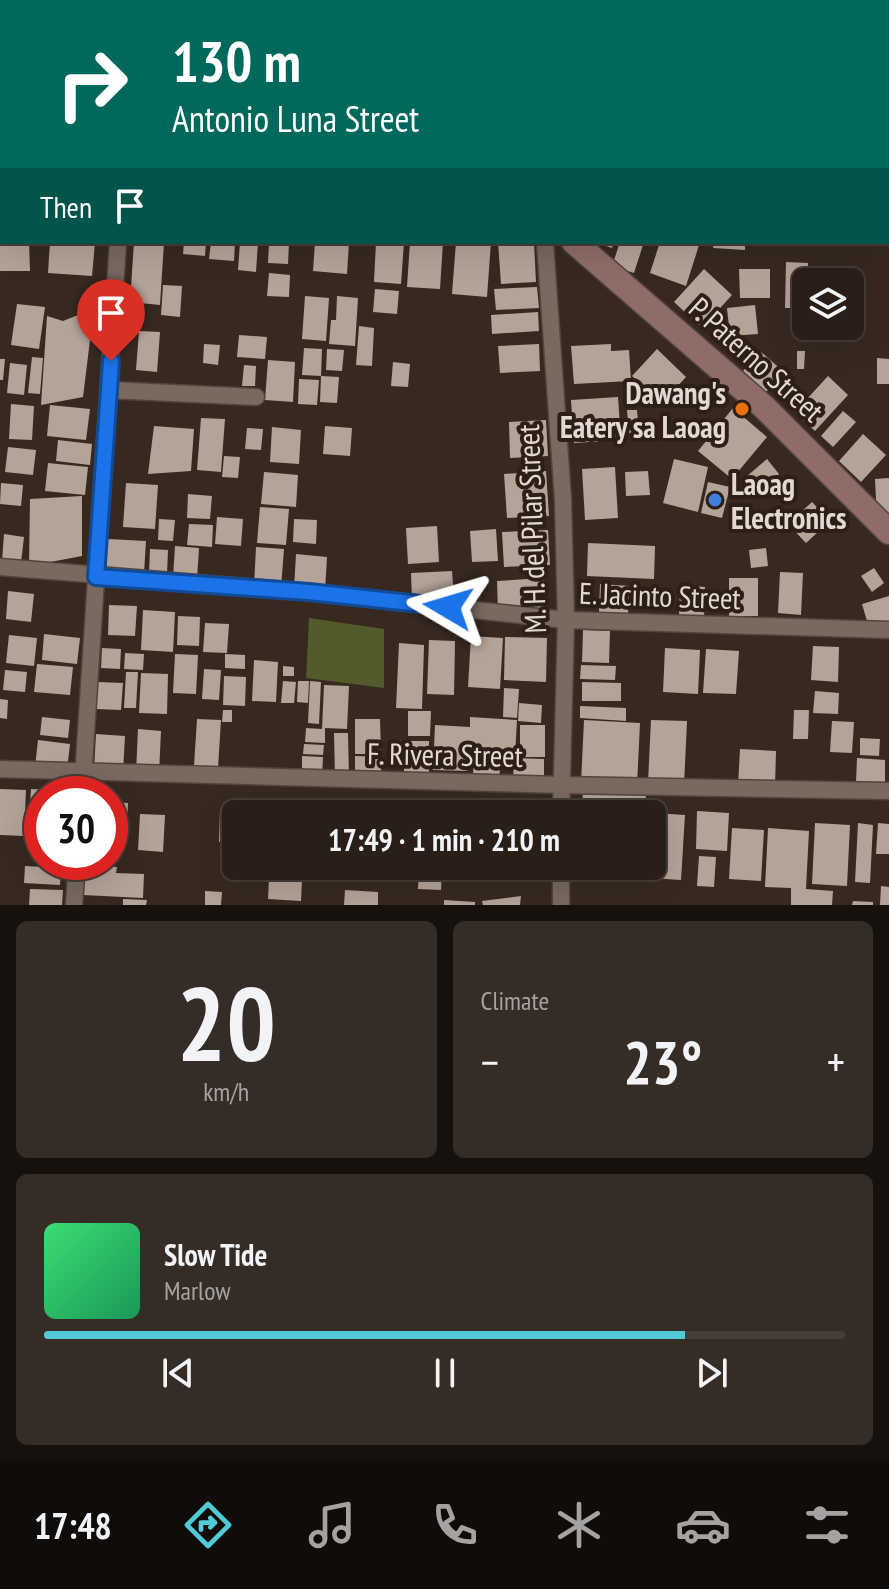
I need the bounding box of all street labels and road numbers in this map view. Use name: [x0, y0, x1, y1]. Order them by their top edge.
street label: P. Paterno Street: [682, 288, 833, 430]
street label: M. H. del Pilar Street: [508, 423, 554, 634]
street label: E. Jacinto Street: [579, 573, 742, 617]
street label: F. Rivera Street: [367, 733, 524, 775]

